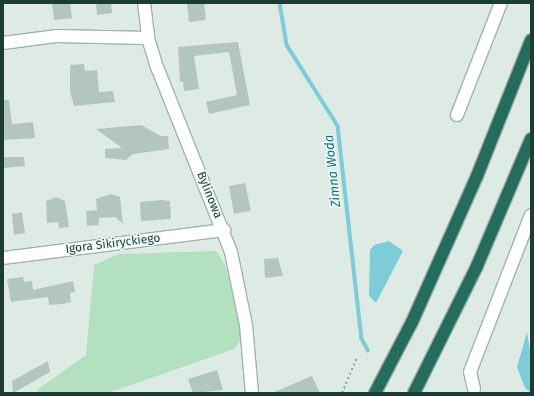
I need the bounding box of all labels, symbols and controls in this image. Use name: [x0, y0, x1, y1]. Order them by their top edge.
water label: Zimna Woda: [321, 134, 345, 208]
street label: Bylinowa: [193, 170, 225, 220]
street label: Igora Sikiryckiego: [65, 231, 161, 257]

